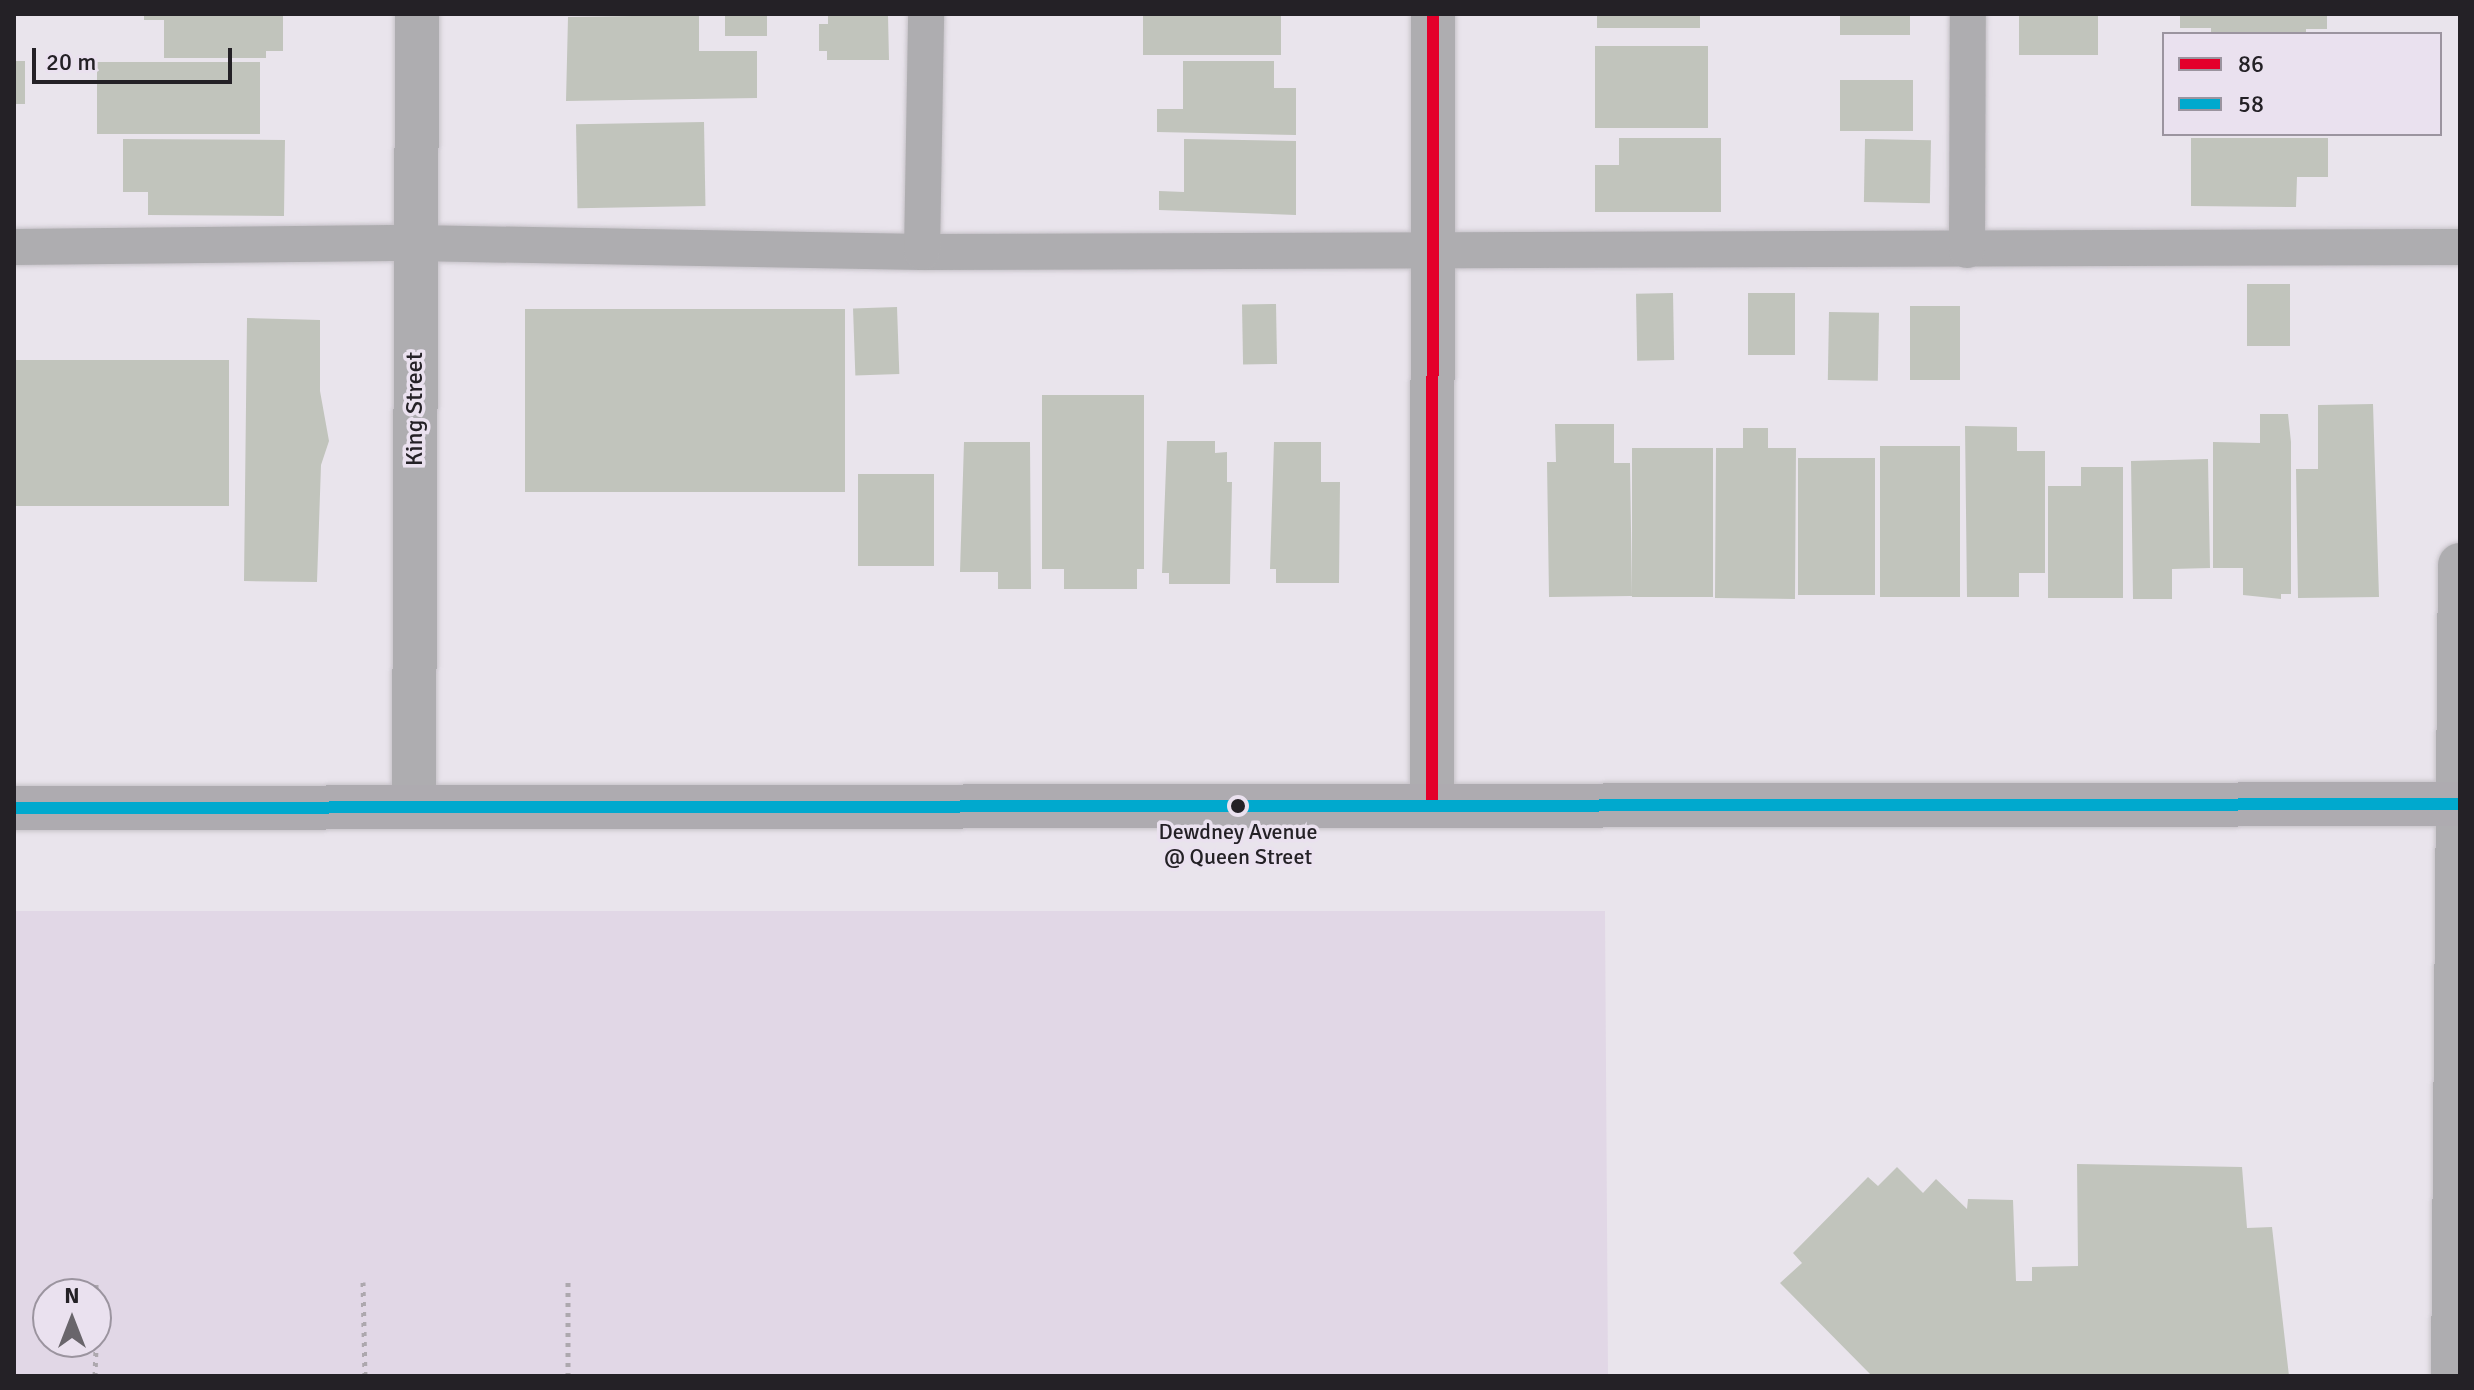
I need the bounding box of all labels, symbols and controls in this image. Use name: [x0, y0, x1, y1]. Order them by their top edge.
scale bar: [36, 32, 236, 82]
legend: [2162, 32, 2442, 136]
text: 20 m: [46, 47, 96, 77]
text: 86: [2238, 49, 2264, 79]
text: 58: [2238, 89, 2264, 119]
street label: King Street: [401, 352, 429, 466]
marker: Dewdney Avenue @ Queen Street: [1230, 798, 1246, 814]
place label: Dewdney Avenue @ Queen Street: [1158, 818, 1318, 870]
north arrow: [32, 1278, 112, 1358]
text: N: [64, 1282, 80, 1309]

